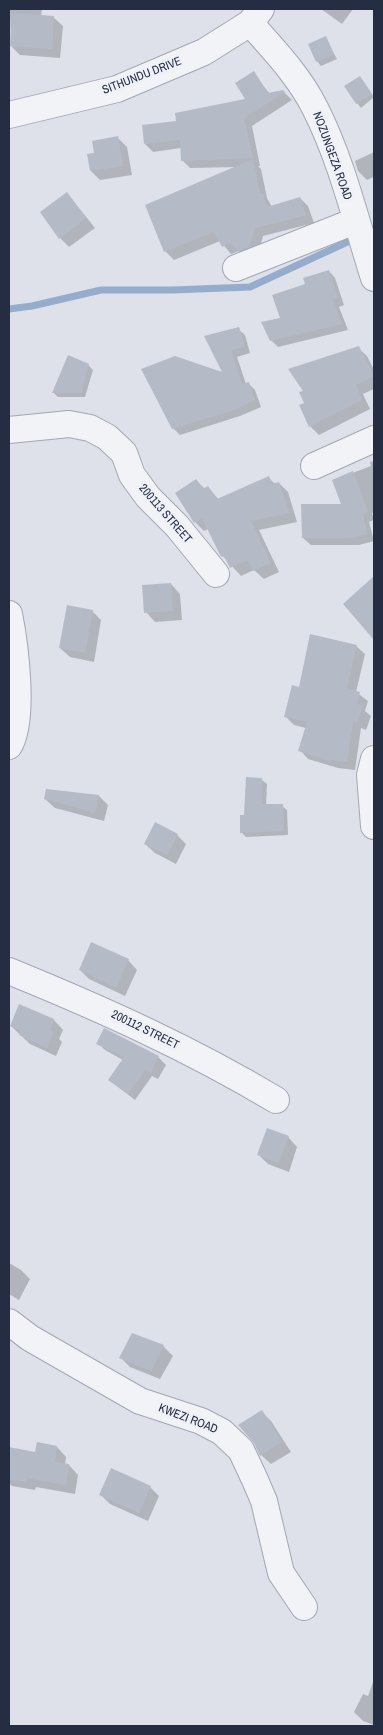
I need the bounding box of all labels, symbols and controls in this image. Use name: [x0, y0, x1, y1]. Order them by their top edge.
street label: SITHUNDU DRIVE: [100, 54, 184, 98]
street label: NOZUNGEZA ROAD: [309, 110, 355, 202]
street label: 200113 STREET: [135, 481, 195, 547]
street label: 200112 STREET: [109, 1007, 181, 1053]
street label: KWEZI ROAD: [156, 1401, 220, 1437]

